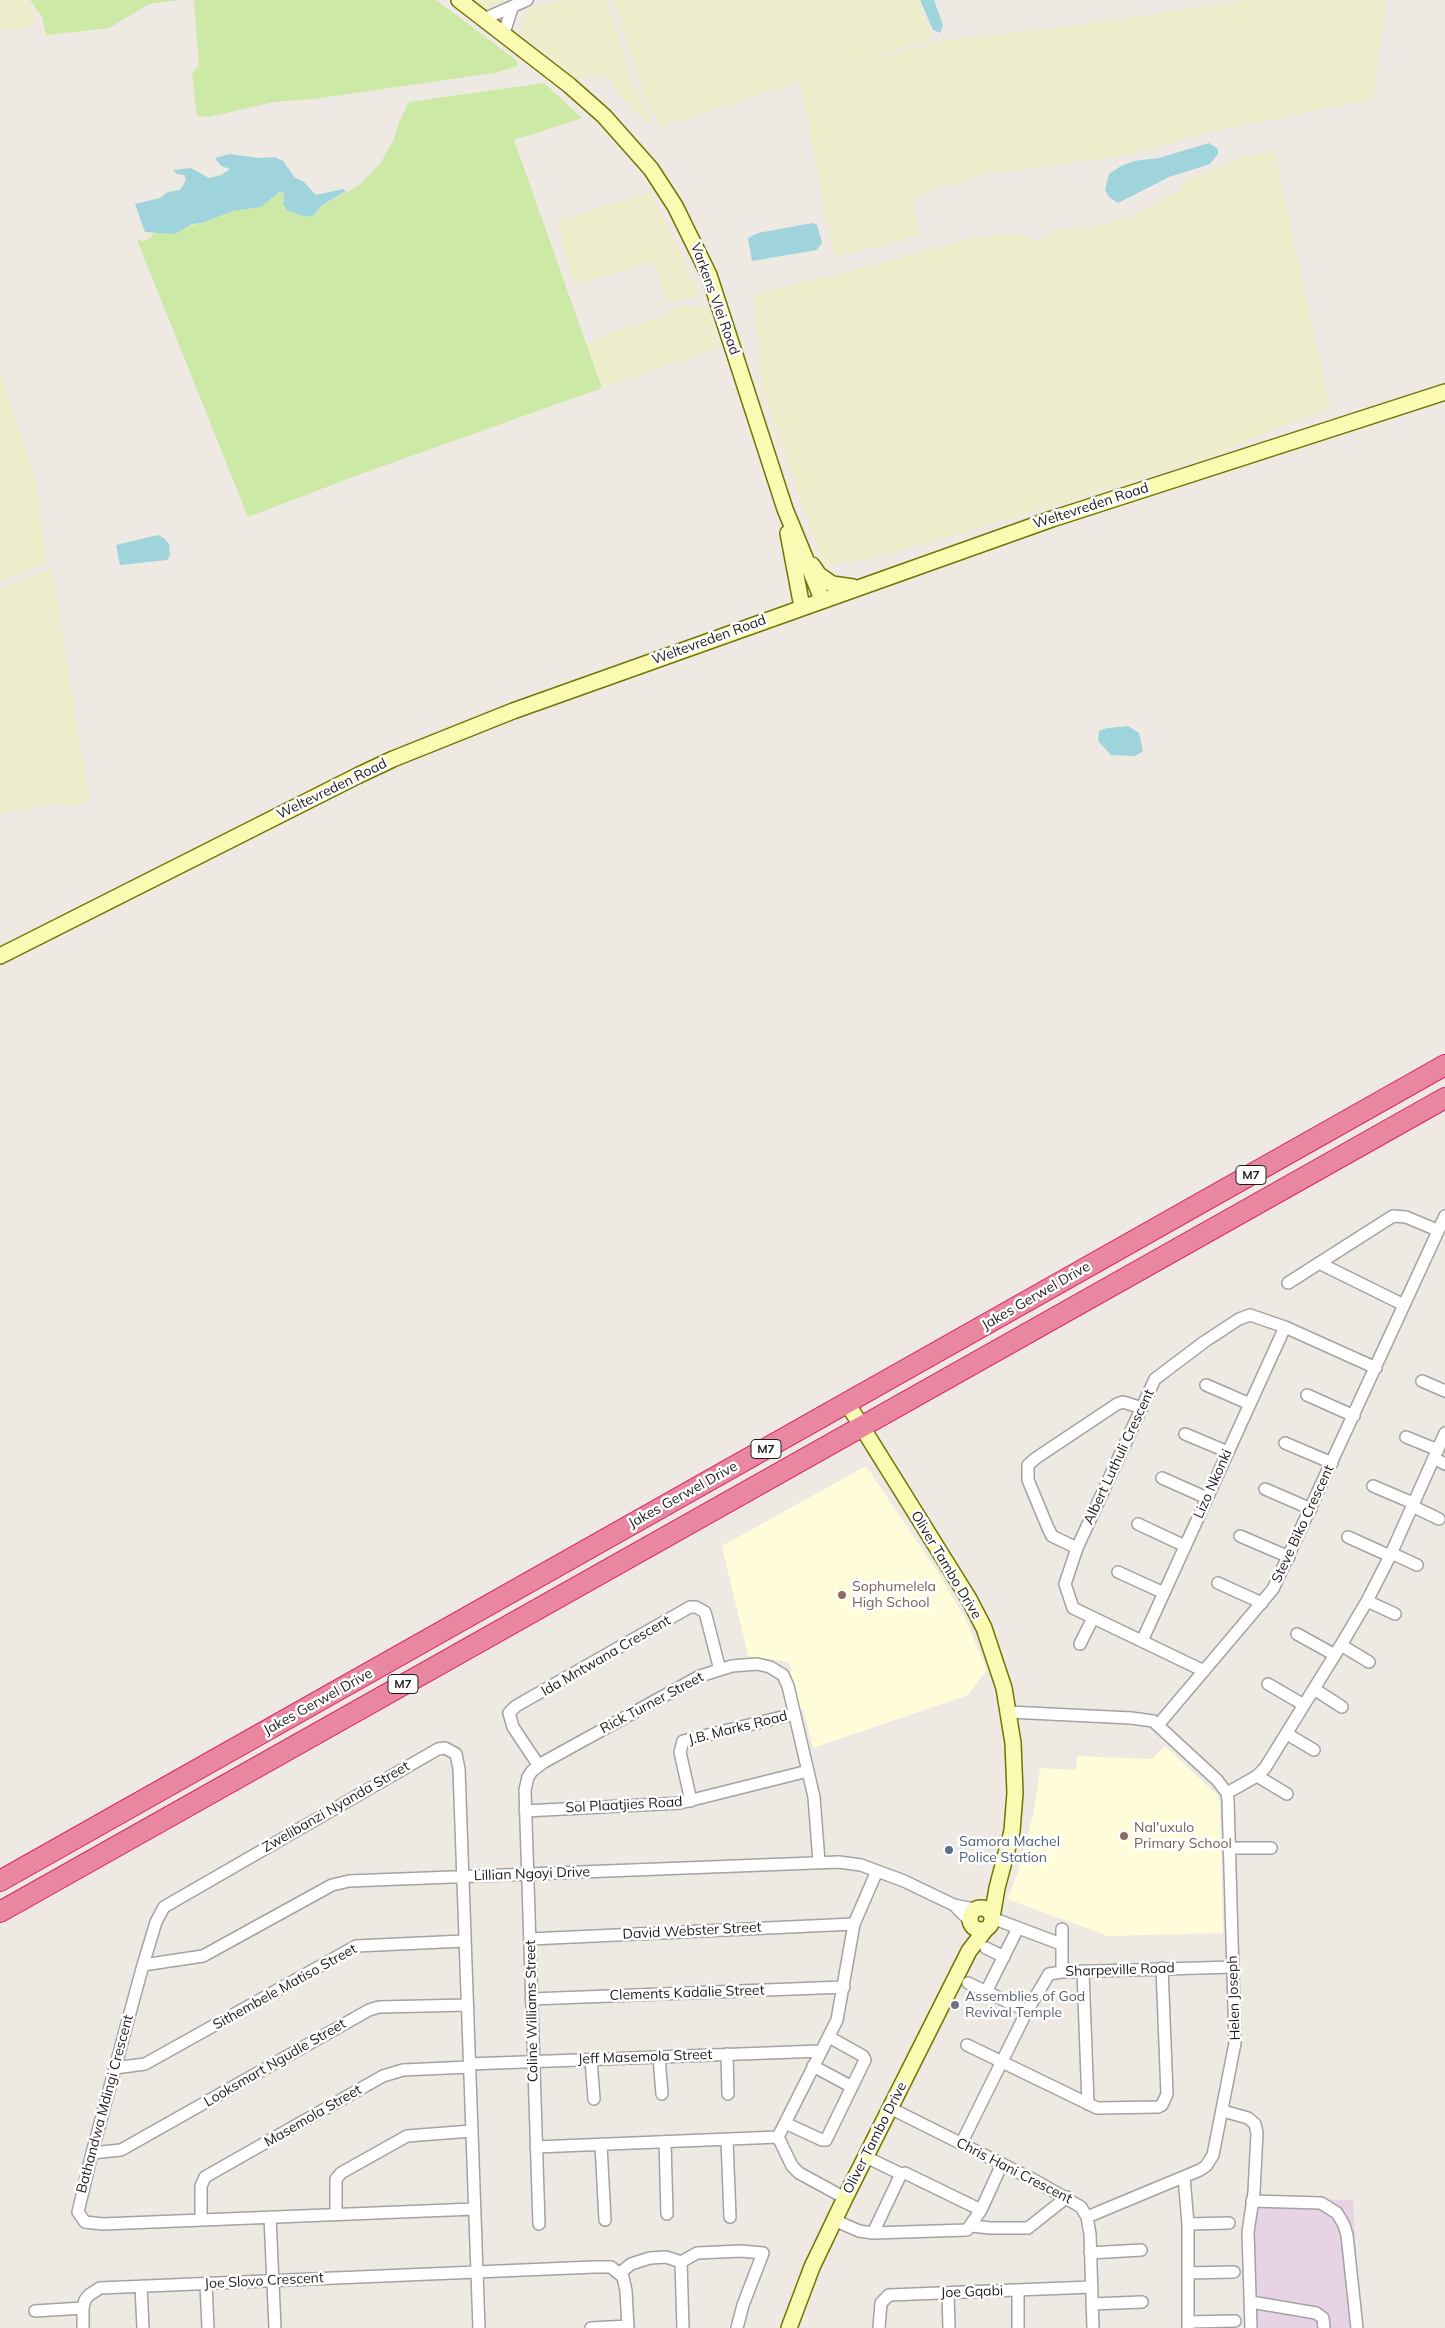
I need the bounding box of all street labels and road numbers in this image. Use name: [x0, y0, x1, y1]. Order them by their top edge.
street label: Varkens Vlei Road: [687, 241, 743, 357]
street label: Weltevreden Road: [1031, 479, 1151, 533]
street label: Weltevreden Road: [650, 612, 768, 668]
street label: Weltevreden Road: [274, 755, 390, 823]
road number: M7: [1236, 1166, 1266, 1184]
street label: Jakes Gerwel Drive: [979, 1258, 1093, 1334]
street label: Albert Luthuli Crescent: [1080, 1387, 1158, 1527]
road number: M7: [751, 1440, 781, 1458]
street label: Lizo Nkonki: [1190, 1447, 1236, 1521]
street label: Jakes Gerwel Drive: [626, 1458, 740, 1532]
street label: Steve Biko Crescent: [1268, 1463, 1338, 1585]
street label: Oliver Tambo Drive: [907, 1508, 985, 1622]
street label: Ida Mntwana Crescent: [538, 1612, 674, 1700]
street label: Jakes Gerwel Drive: [261, 1665, 375, 1739]
street label: Rick Turner Street: [597, 1669, 707, 1737]
road number: M7: [388, 1675, 418, 1694]
street label: J.B. Marks Road: [687, 1708, 789, 1748]
street label: Zwelibanzi Nyanda Street: [259, 1758, 413, 1856]
street label: Sol Plaatjies Road: [565, 1794, 683, 1816]
street label: Lillian Ngoyi Drive: [474, 1864, 590, 1884]
street label: David Webster Street: [622, 1919, 762, 1943]
street label: Sithembele Matiso Street: [210, 1940, 360, 2034]
street label: Coline Williams Street: [522, 1940, 542, 2082]
street label: Helen Joseph: [1224, 1955, 1244, 2041]
street label: Sharpeville Road: [1065, 1960, 1175, 1980]
street label: Clements Kadalie Street: [609, 1982, 765, 2004]
street label: Bathandwa Mdingi Crescent: [73, 2013, 137, 2195]
street label: Looksmart Ngudle Street: [201, 2015, 349, 2111]
street label: Jeff Masemola Street: [578, 2046, 712, 2068]
street label: Oliver Tambo Drive: [840, 2079, 910, 2197]
street label: Masemola Street: [261, 2081, 365, 2151]
street label: Chris Hani Crescent: [953, 2135, 1075, 2207]
street label: Joe Slovo Crescent: [204, 2269, 324, 2293]
street label: Joe Gqabi: [940, 2283, 1004, 2301]

